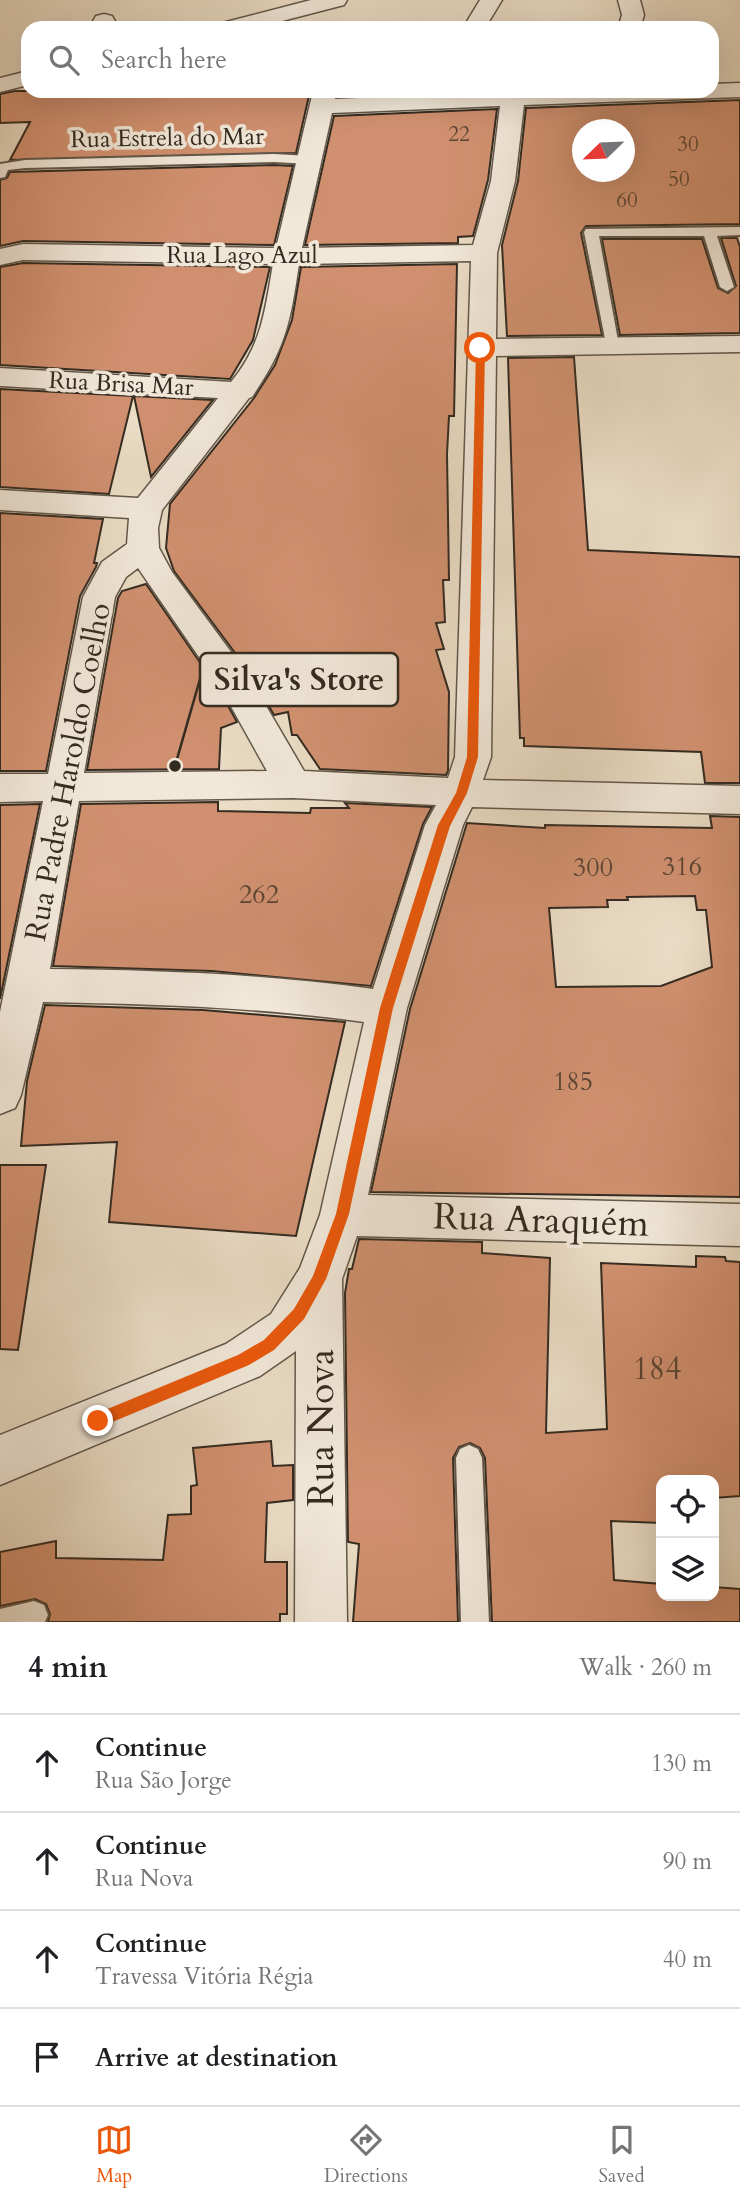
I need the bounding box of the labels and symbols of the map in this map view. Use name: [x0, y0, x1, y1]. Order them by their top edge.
north arrow: [572, 119, 635, 182]
street label: Rua Estrela do Mar: [70, 120, 264, 156]
house number: 22: [448, 120, 470, 149]
house number: 30: [677, 130, 699, 159]
house number: 50: [668, 165, 690, 194]
house number: 60: [616, 186, 638, 215]
street label: Rua Lago Azul: [166, 239, 318, 272]
route start: [464, 332, 495, 363]
street label: Rua Brisa Mar: [48, 364, 195, 404]
street label: Rua Padre Haroldo Coelho: [15, 599, 121, 945]
callout: Silva's Store: [200, 653, 398, 706]
text: Silva's Store: [214, 658, 384, 702]
house number: 316: [662, 849, 702, 884]
house number: 300: [573, 850, 613, 885]
house number: 262: [239, 877, 279, 912]
house number: 185: [553, 1064, 593, 1099]
street label: Rua Araquém: [432, 1191, 650, 1249]
house number: 184: [632, 1347, 682, 1391]
street label: Rua Nova: [296, 1349, 346, 1507]
route end: [82, 1405, 113, 1436]

